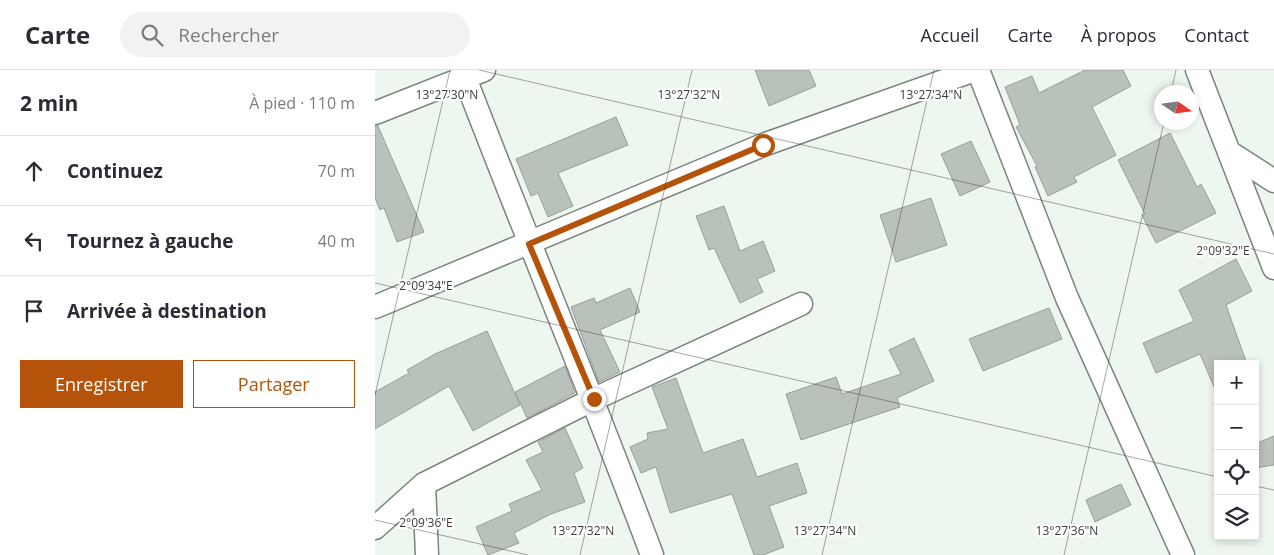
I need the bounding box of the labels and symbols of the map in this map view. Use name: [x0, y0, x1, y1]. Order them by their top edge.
north arrow: [1154, 85, 1199, 130]
text: 13°27'30"N: [416, 86, 478, 103]
text: 13°27'32"N: [658, 86, 720, 103]
text: 13°27'34"N: [900, 86, 962, 103]
route start: [752, 134, 775, 157]
text: 2°09'32"E: [1196, 242, 1250, 259]
text: 2°09'34"E: [399, 277, 453, 294]
route end: [583, 388, 606, 411]
text: 2°09'36"E: [399, 514, 453, 531]
text: 13°27'32"N: [552, 522, 614, 539]
text: 13°27'34"N: [794, 522, 856, 539]
text: 13°27'36"N: [1036, 522, 1098, 539]

